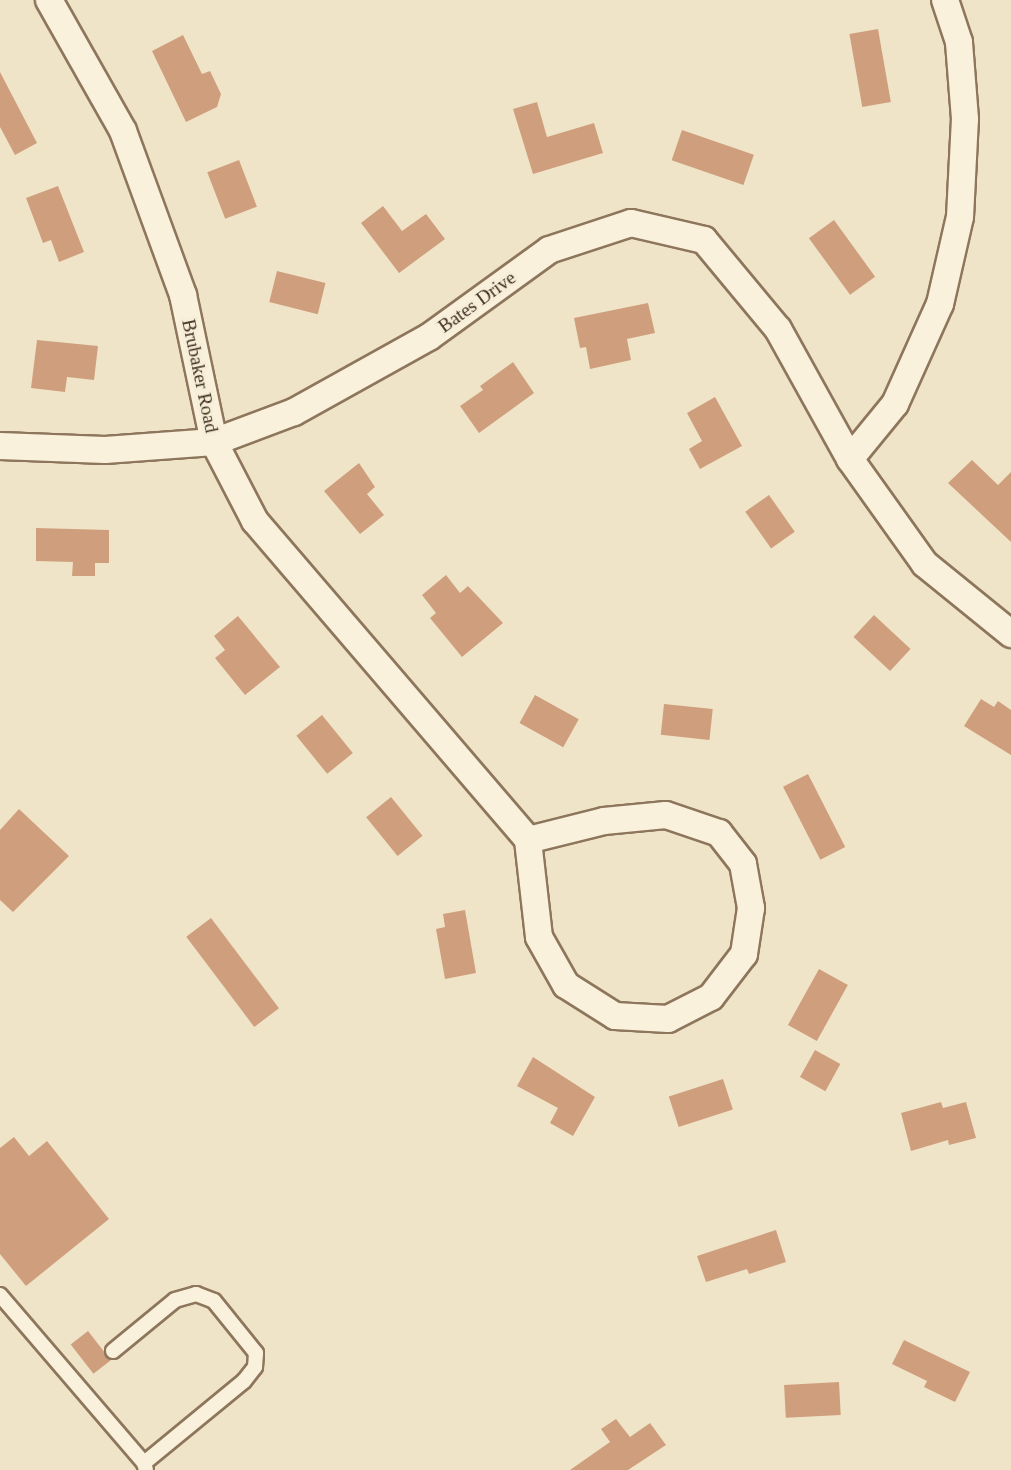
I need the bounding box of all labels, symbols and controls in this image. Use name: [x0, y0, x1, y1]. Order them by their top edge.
street label: Bates Drive: [434, 266, 520, 338]
street label: Brubaker Road: [177, 317, 223, 435]

